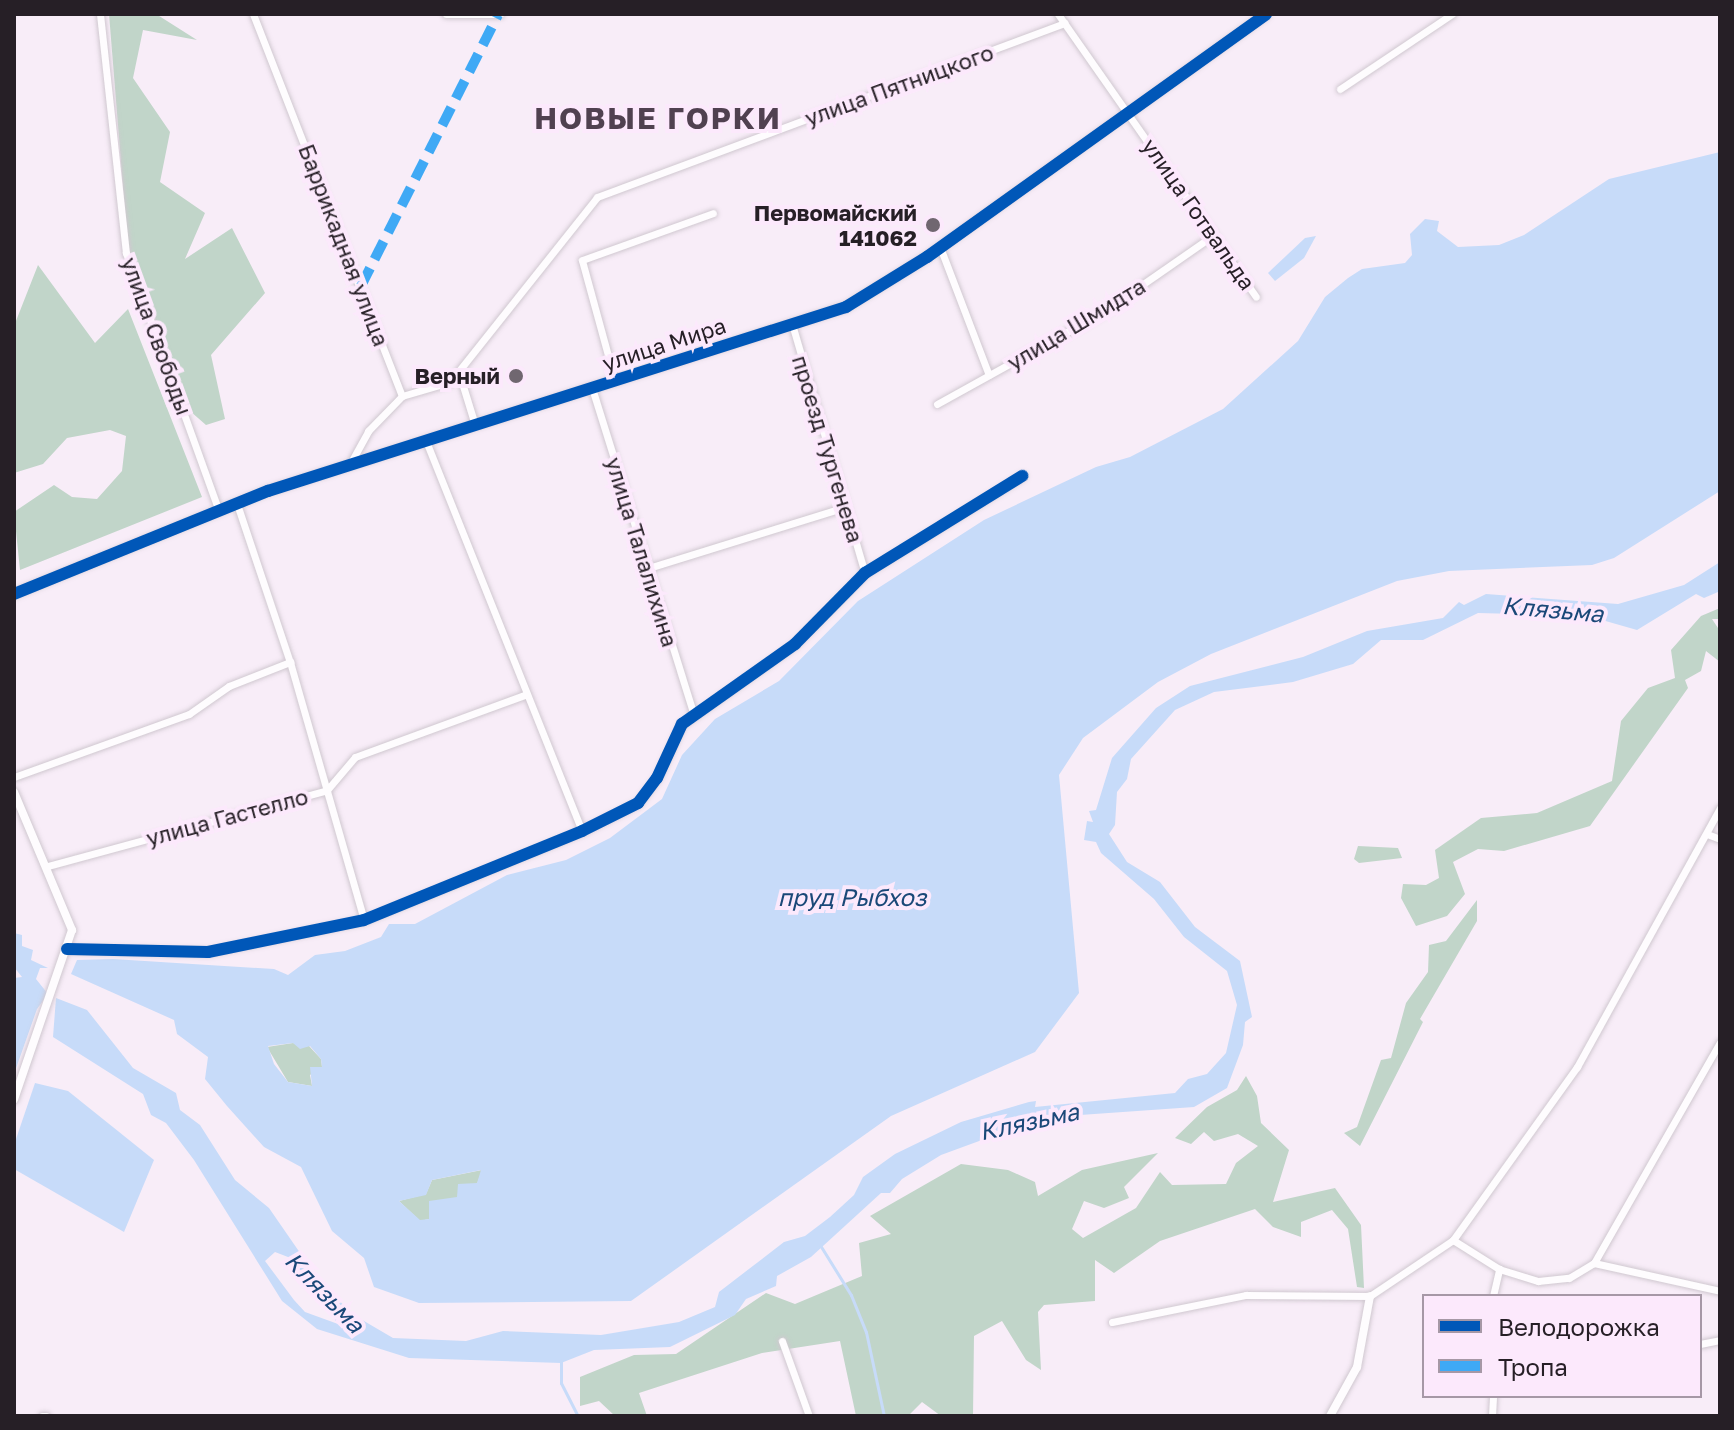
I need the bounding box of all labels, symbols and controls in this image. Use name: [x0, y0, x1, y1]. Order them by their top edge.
street label: улица Пятницкого: [801, 39, 997, 131]
district label: НОВЫЕ ГОРКИ: [534, 100, 782, 136]
street label: улица Готвальда: [1137, 133, 1261, 295]
street label: Баррикадная улица: [293, 140, 395, 350]
place label: Первомайский 141062: [754, 199, 917, 250]
marker: Первомайский 141062: [924, 216, 942, 234]
street label: улица Свободы: [116, 253, 198, 419]
street label: улица Шмидта: [1002, 272, 1150, 376]
street label: улица Мира: [599, 312, 729, 376]
street label: проезд Тургенева: [787, 352, 869, 546]
place label: Верный: [414, 363, 500, 389]
marker: Верный: [507, 367, 525, 385]
street label: улица Талалихина: [601, 454, 683, 650]
water label: Клязьма: [1501, 590, 1605, 628]
street label: улица Гастелло: [143, 783, 311, 851]
water label: пруд Рыбхоз: [778, 883, 926, 911]
water label: Клязьма: [977, 1096, 1081, 1146]
water label: Клязьма: [280, 1246, 370, 1338]
legend: [1422, 1294, 1702, 1398]
text: Велодорожка: [1498, 1312, 1660, 1341]
text: Тропа: [1498, 1352, 1568, 1381]

